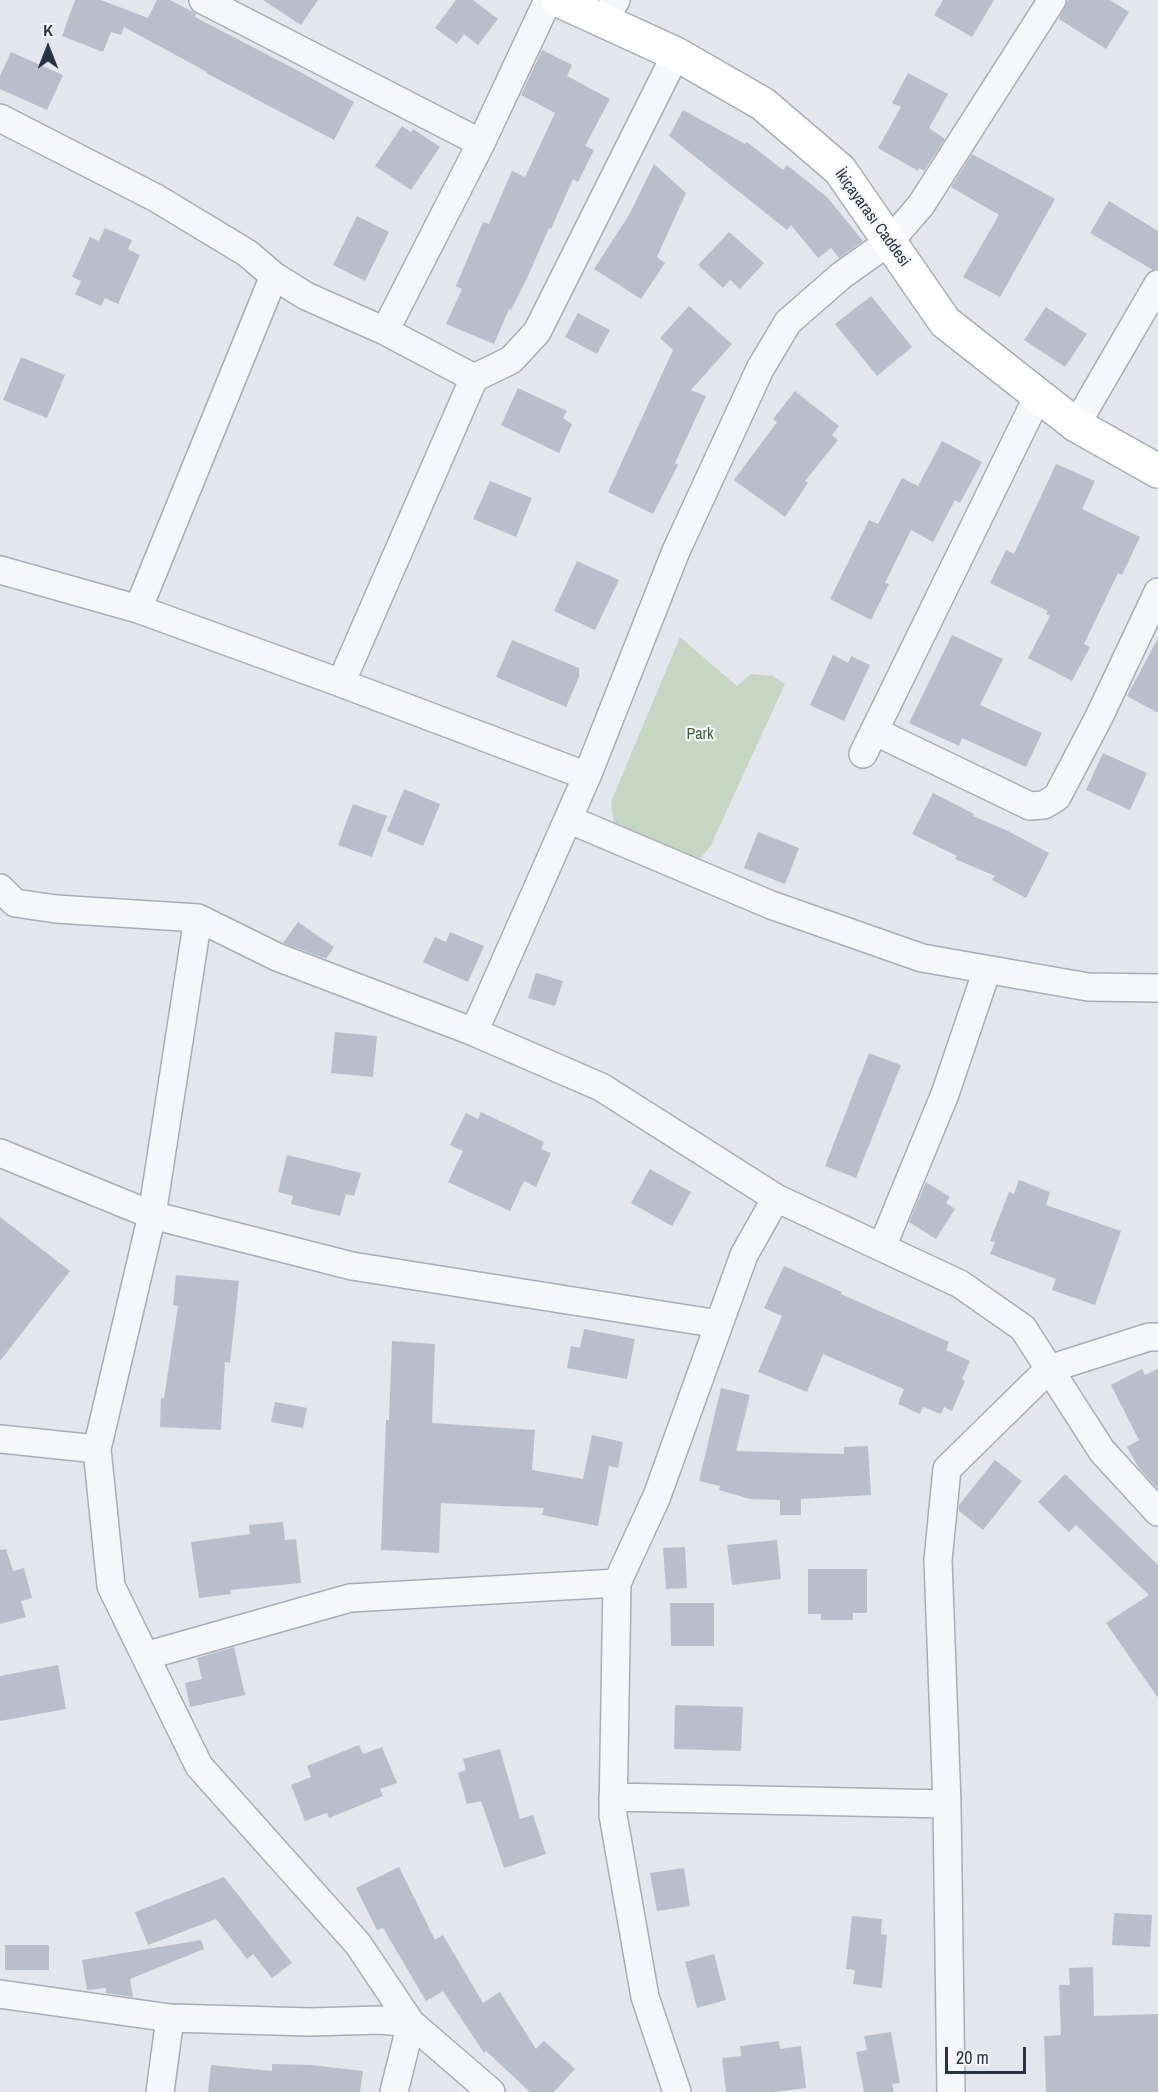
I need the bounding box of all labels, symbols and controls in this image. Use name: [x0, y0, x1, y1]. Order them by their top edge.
north arrow: [18, 18, 78, 78]
text: K: [43, 19, 53, 41]
street label: İkiçayarası Caddesi: [830, 165, 914, 271]
park label: Park: [687, 725, 713, 745]
scale bar: [948, 2035, 1029, 2073]
text: 20 m: [956, 2045, 989, 2070]

